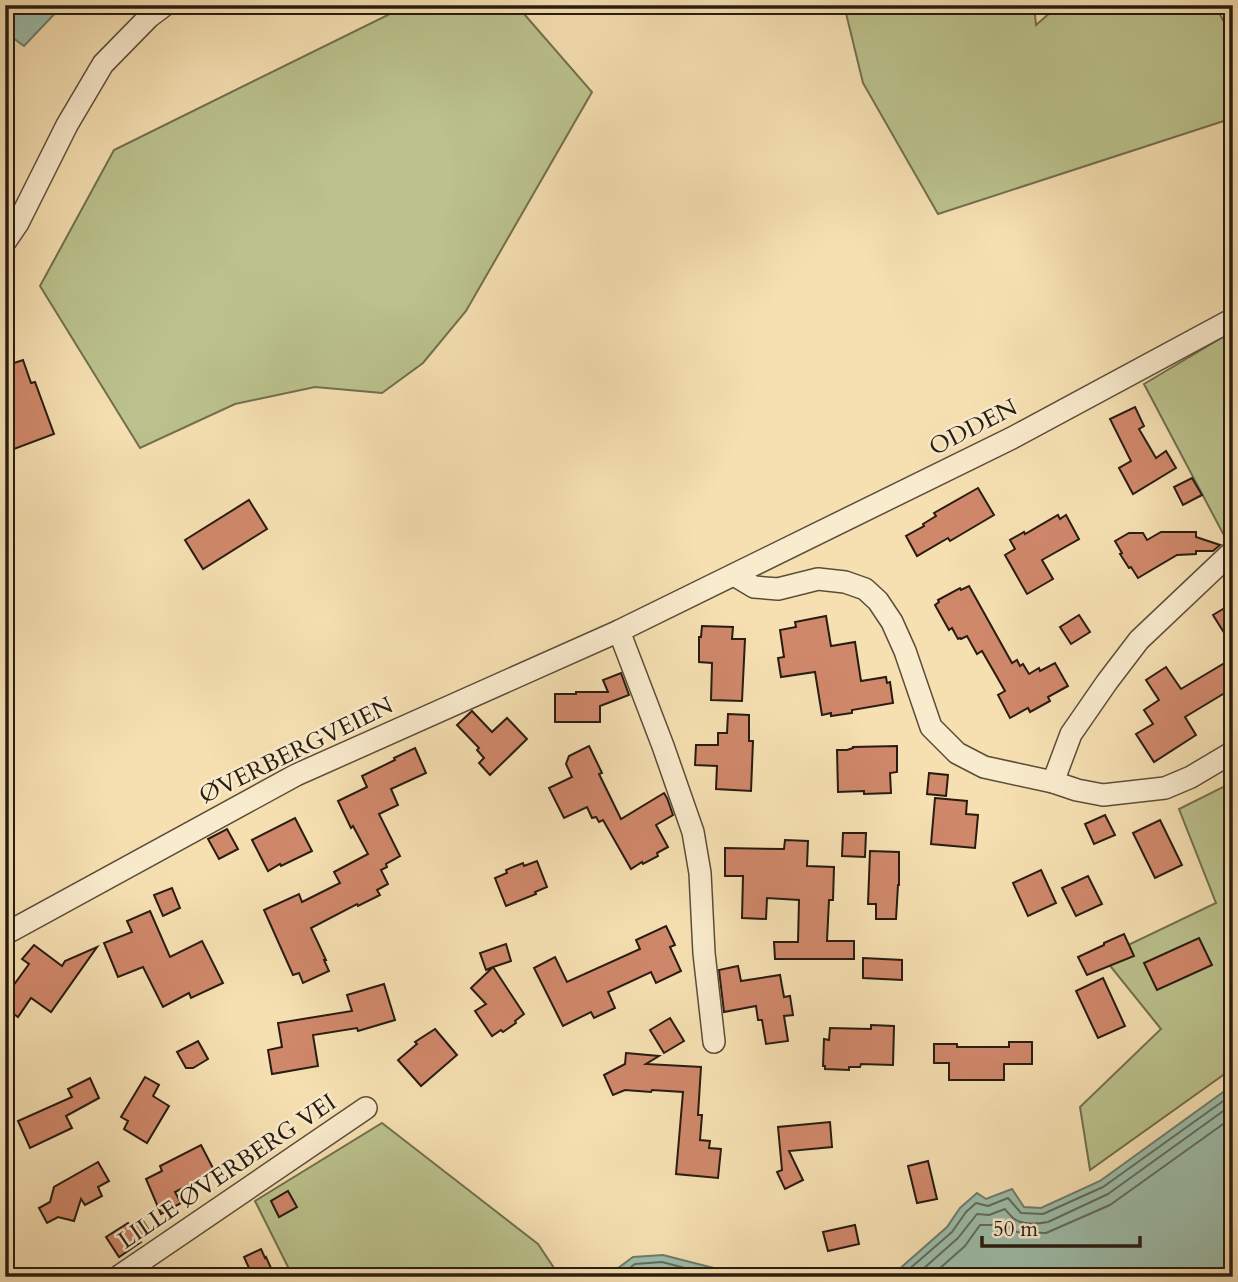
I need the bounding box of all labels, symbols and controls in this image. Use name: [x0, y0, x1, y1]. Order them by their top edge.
street label: ODDEN: [923, 391, 1024, 464]
street label: ØVERBERGVEIEN: [193, 689, 399, 812]
street label: LILLE ØVERBERG VEI: [112, 1086, 343, 1257]
scale bar: [982, 1205, 1140, 1249]
text: 50 m: [993, 1215, 1038, 1244]

